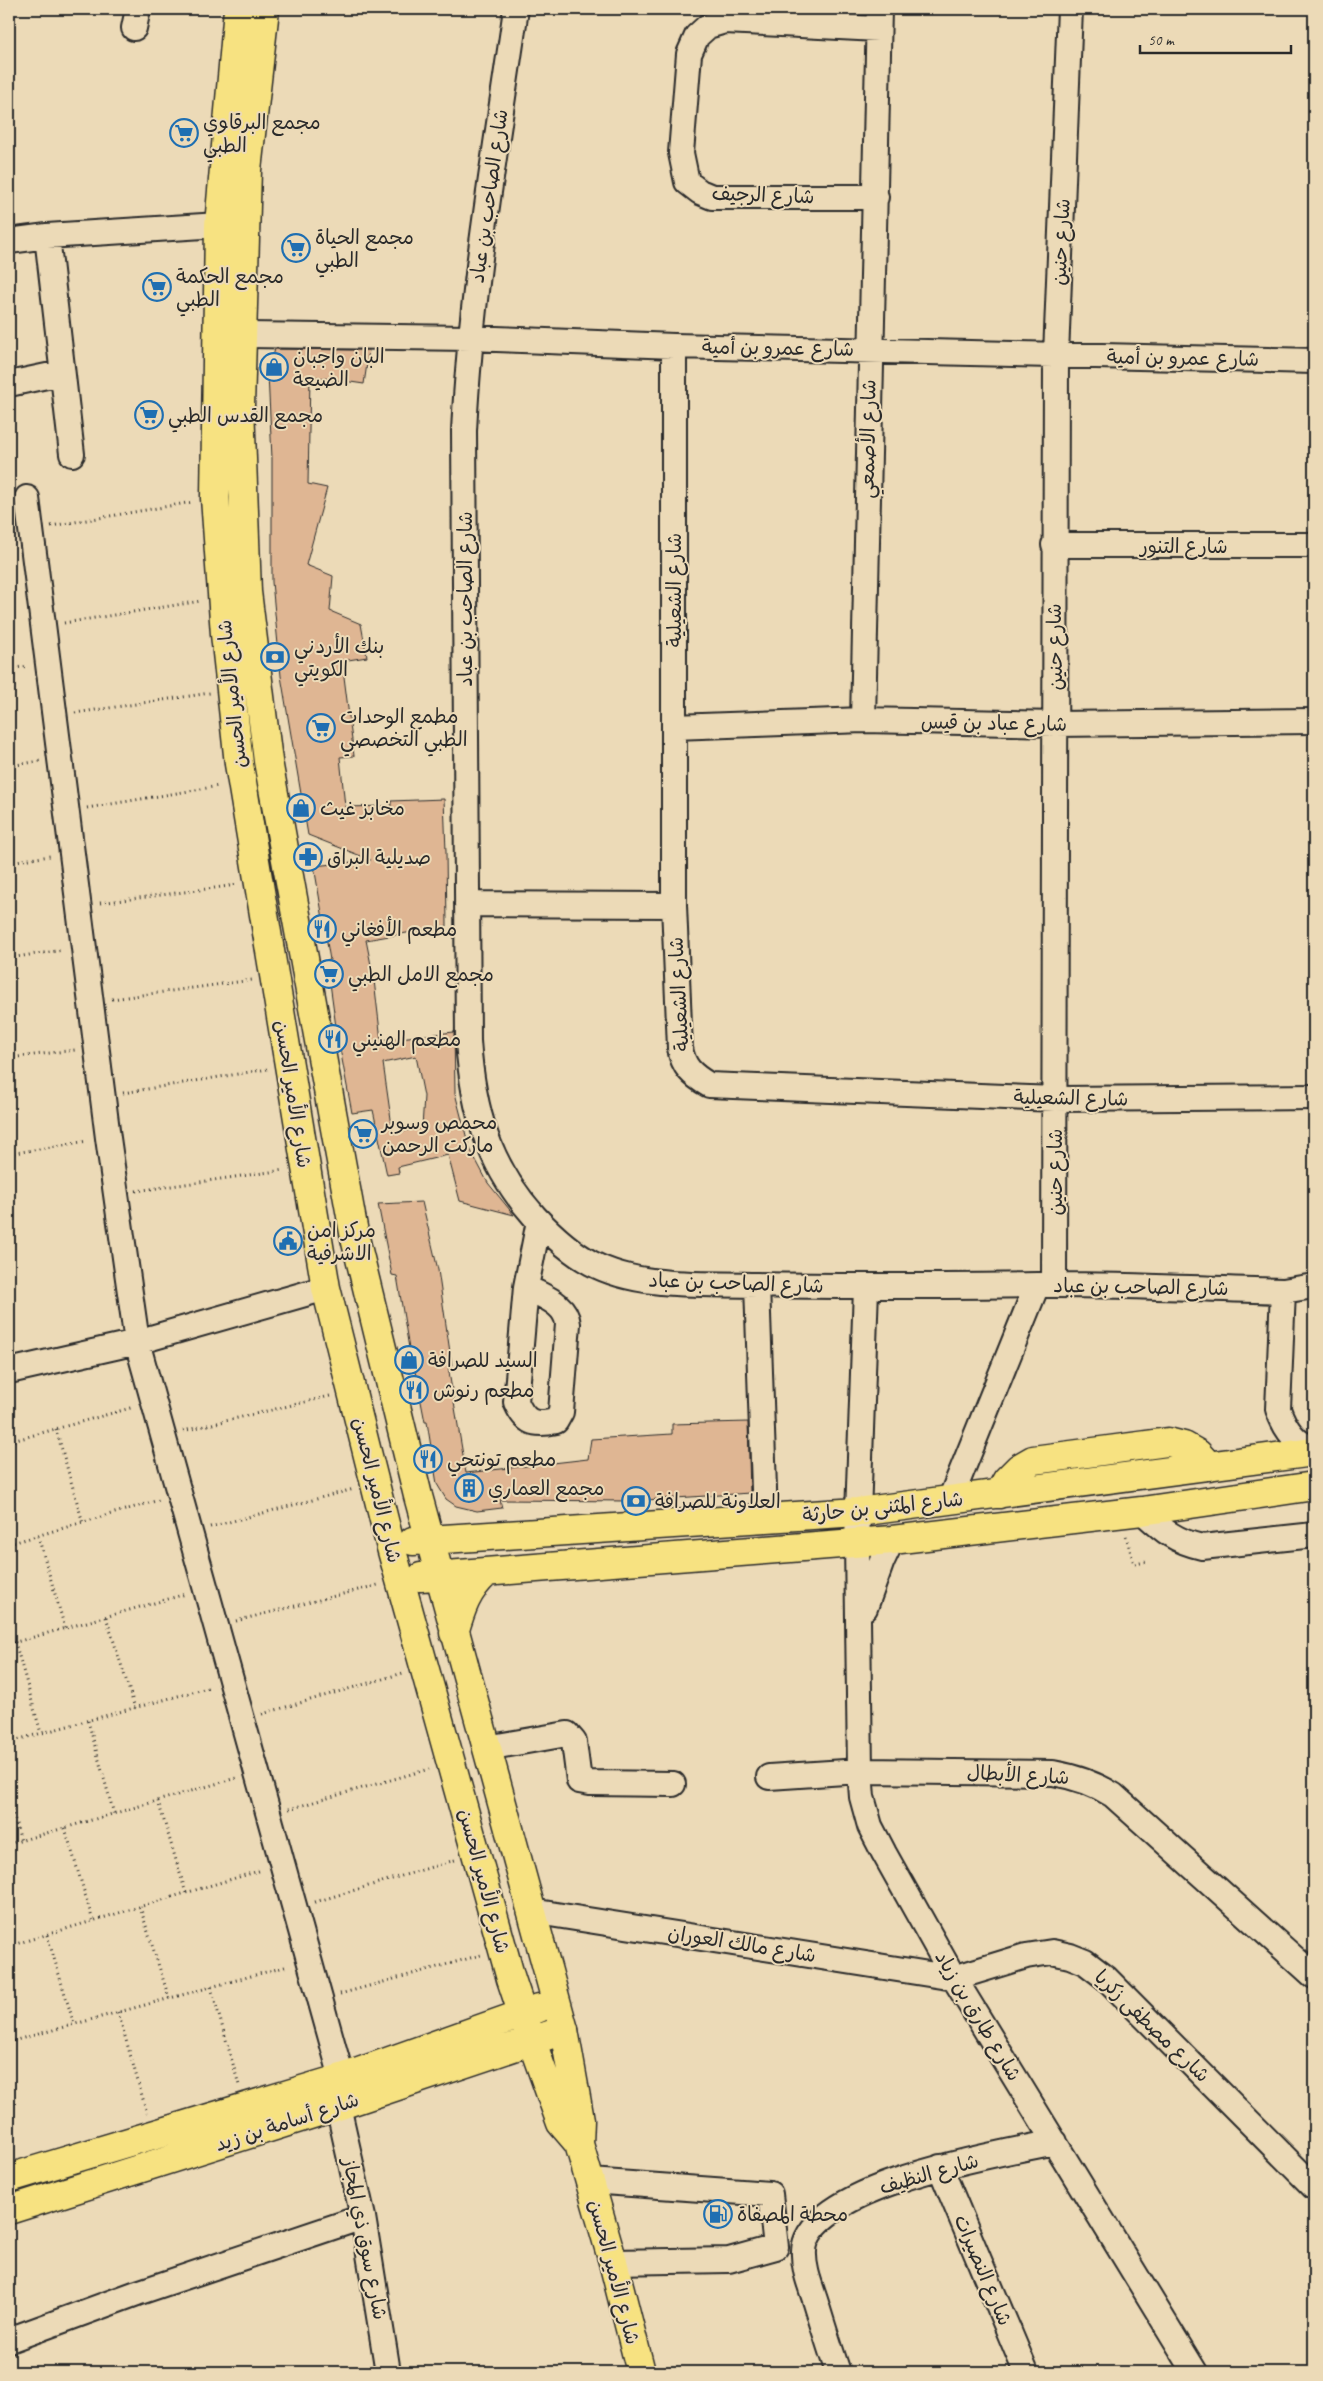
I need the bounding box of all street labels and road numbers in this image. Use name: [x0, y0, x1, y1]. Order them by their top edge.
street label: شارع الصاحب بن عباد: [464, 107, 515, 285]
street label: شارع الرجيف: [711, 181, 815, 210]
street label: شارع حنين: [1046, 198, 1077, 286]
street label: شارع عمرو بن أمية: [702, 334, 854, 363]
street label: شارع عمرو بن أمية: [1107, 344, 1259, 373]
street label: شارع الأصمعي: [853, 379, 887, 499]
street label: شارع الصاحب بن عباد: [453, 511, 479, 687]
street label: شارع الشعيلية: [662, 533, 688, 647]
street label: شارع التنور: [1138, 534, 1228, 560]
street label: شارع حنين: [1042, 603, 1069, 691]
street label: شارع الأمير الحسن: [211, 618, 253, 770]
street label: شارع عباد بن قيس: [921, 709, 1067, 738]
street label: شارع الشعيلية: [664, 936, 695, 1052]
street label: شارع الأمير الحسن: [268, 1018, 318, 1170]
street label: شارع الشعيلية: [1013, 1085, 1129, 1112]
street label: شارع حنين: [1043, 1128, 1069, 1216]
street label: شارع الصاحب بن عباد: [648, 1267, 824, 1300]
street label: شارع الصاحب بن عباد: [1053, 1273, 1229, 1302]
street label: شارع الأمير الحسن: [346, 1414, 408, 1566]
street label: شارع المثنى بن حارثة: [801, 1486, 965, 1529]
street label: شارع الأبطال: [966, 1759, 1070, 1791]
street label: شارع الأمير الحسن: [452, 1805, 516, 1957]
street label: شارع مالك العوران: [666, 1920, 818, 1969]
street label: شارع طارق بن زياد: [928, 1946, 1027, 2086]
street label: شارع مصطفى زكريا: [1088, 1965, 1215, 2088]
street label: شارع أسامة بن زيد: [212, 2087, 362, 2158]
street label: شارع النظيف: [877, 2148, 982, 2201]
street label: شارع سوق ذي المجاز: [335, 2154, 393, 2322]
street label: شارع الأمير الحسن: [582, 2196, 646, 2348]
street label: شارع النصيرات: [947, 2211, 1018, 2330]

